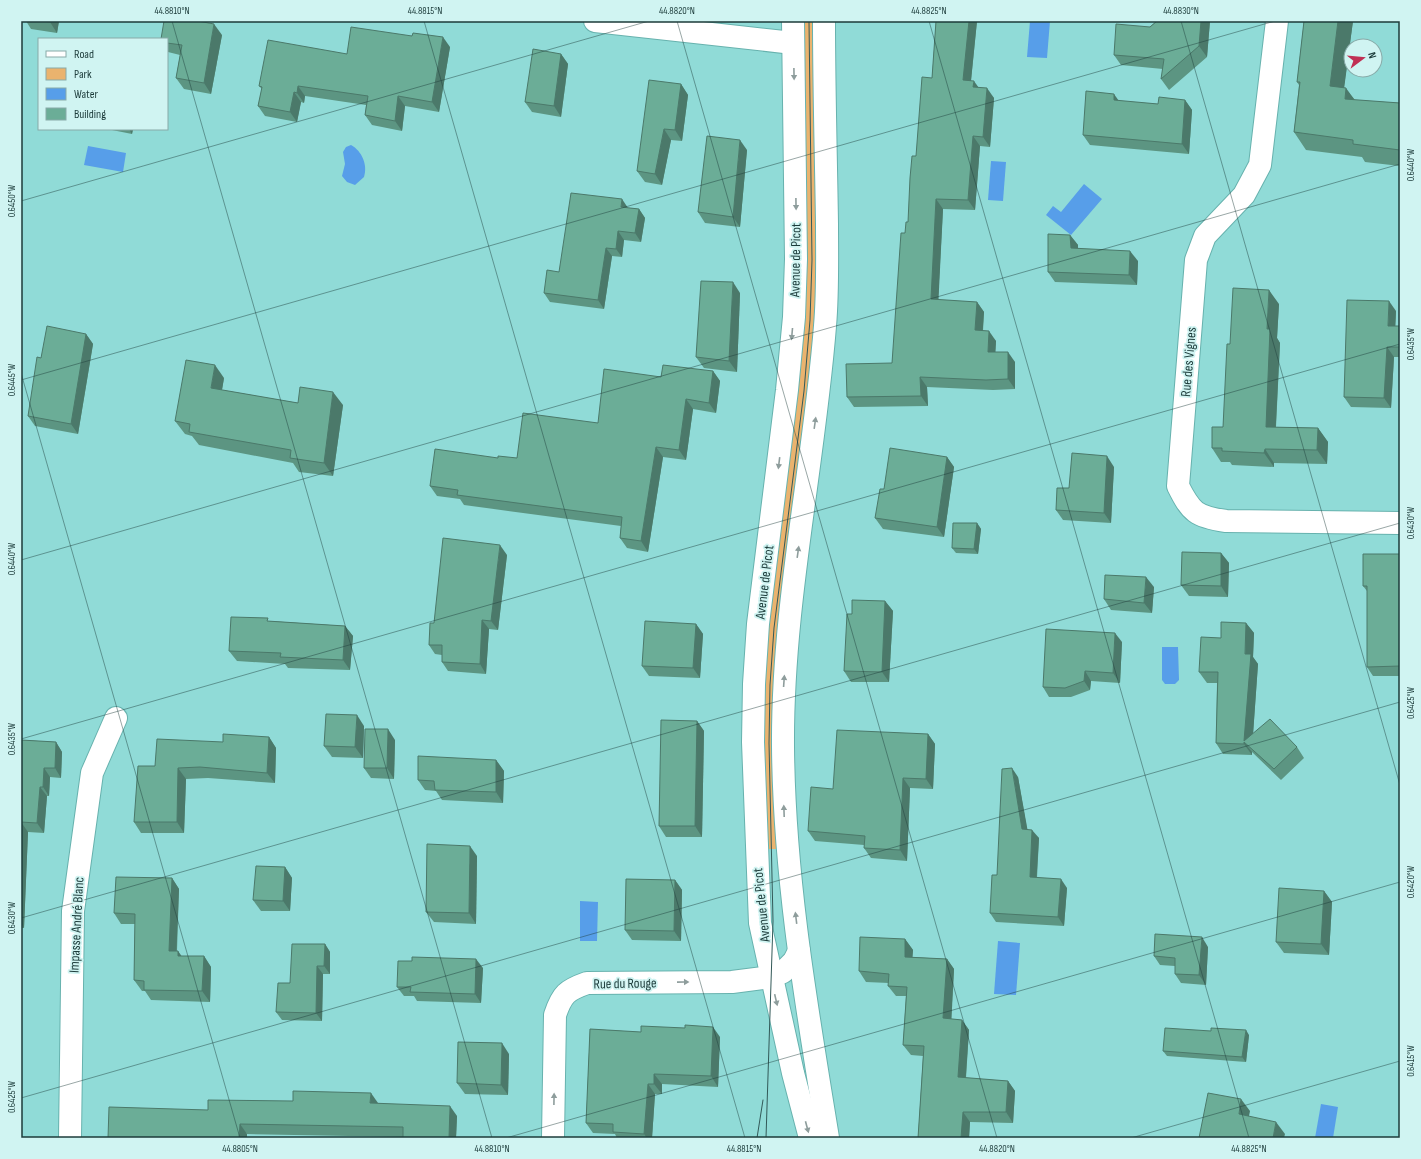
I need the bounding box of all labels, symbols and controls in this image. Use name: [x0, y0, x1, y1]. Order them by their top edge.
text: 44.8810°N: [154, 5, 190, 17]
text: 44.8815°N: [408, 5, 442, 17]
text: 44.8820°N: [659, 5, 695, 17]
text: 44.8825°N: [911, 5, 947, 17]
text: 44.8830°N: [1163, 5, 1199, 17]
legend: [38, 38, 168, 130]
north arrow: [1343, 38, 1383, 78]
text: Road: [74, 47, 94, 62]
text: N: [1365, 51, 1379, 60]
text: Park: [74, 67, 92, 82]
one-way arrow: [791, 68, 797, 81]
text: Water: [74, 87, 98, 102]
text: Building: [74, 107, 106, 122]
text: 0.6440°W: [1405, 148, 1417, 181]
text: 0.6450°W: [6, 184, 18, 217]
one-way arrow: [793, 198, 799, 211]
street label: Avenue de Picot: [786, 223, 805, 298]
street label: Rue des Vignes: [1177, 326, 1200, 398]
text: 0.6435°W: [1405, 327, 1417, 360]
one-way arrow: [789, 328, 796, 340]
text: 0.6445°W: [6, 363, 18, 396]
one-way arrow: [812, 417, 818, 429]
one-way arrow: [776, 457, 782, 469]
text: 0.6430°W: [1405, 506, 1417, 539]
text: 0.6440°W: [6, 542, 18, 575]
street label: Avenue de Picot: [751, 544, 777, 621]
one-way arrow: [795, 545, 801, 558]
one-way arrow: [781, 675, 788, 687]
text: 0.6425°W: [1405, 686, 1417, 719]
text: 0.6435°W: [6, 722, 18, 755]
one-way arrow: [781, 805, 788, 817]
text: 0.6420°W: [1405, 865, 1417, 898]
street label: Avenue de Picot: [749, 867, 774, 944]
street label: Impasse André Blanc: [65, 876, 88, 974]
text: 0.6430°W: [6, 901, 18, 934]
one-way arrow: [792, 912, 799, 924]
street label: Rue du Rouge: [593, 974, 657, 993]
one-way arrow: [677, 979, 690, 985]
one-way arrow: [774, 994, 780, 1006]
text: 0.6415°W: [1405, 1045, 1417, 1077]
text: 0.6425°W: [6, 1080, 18, 1113]
one-way arrow: [551, 1092, 557, 1105]
one-way arrow: [804, 1121, 810, 1133]
text: 44.8805°N: [222, 1143, 258, 1155]
text: 44.8810°N: [474, 1143, 510, 1155]
text: 44.8815°N: [727, 1143, 761, 1155]
text: 44.8820°N: [979, 1143, 1015, 1155]
text: 44.8825°N: [1231, 1143, 1267, 1155]

